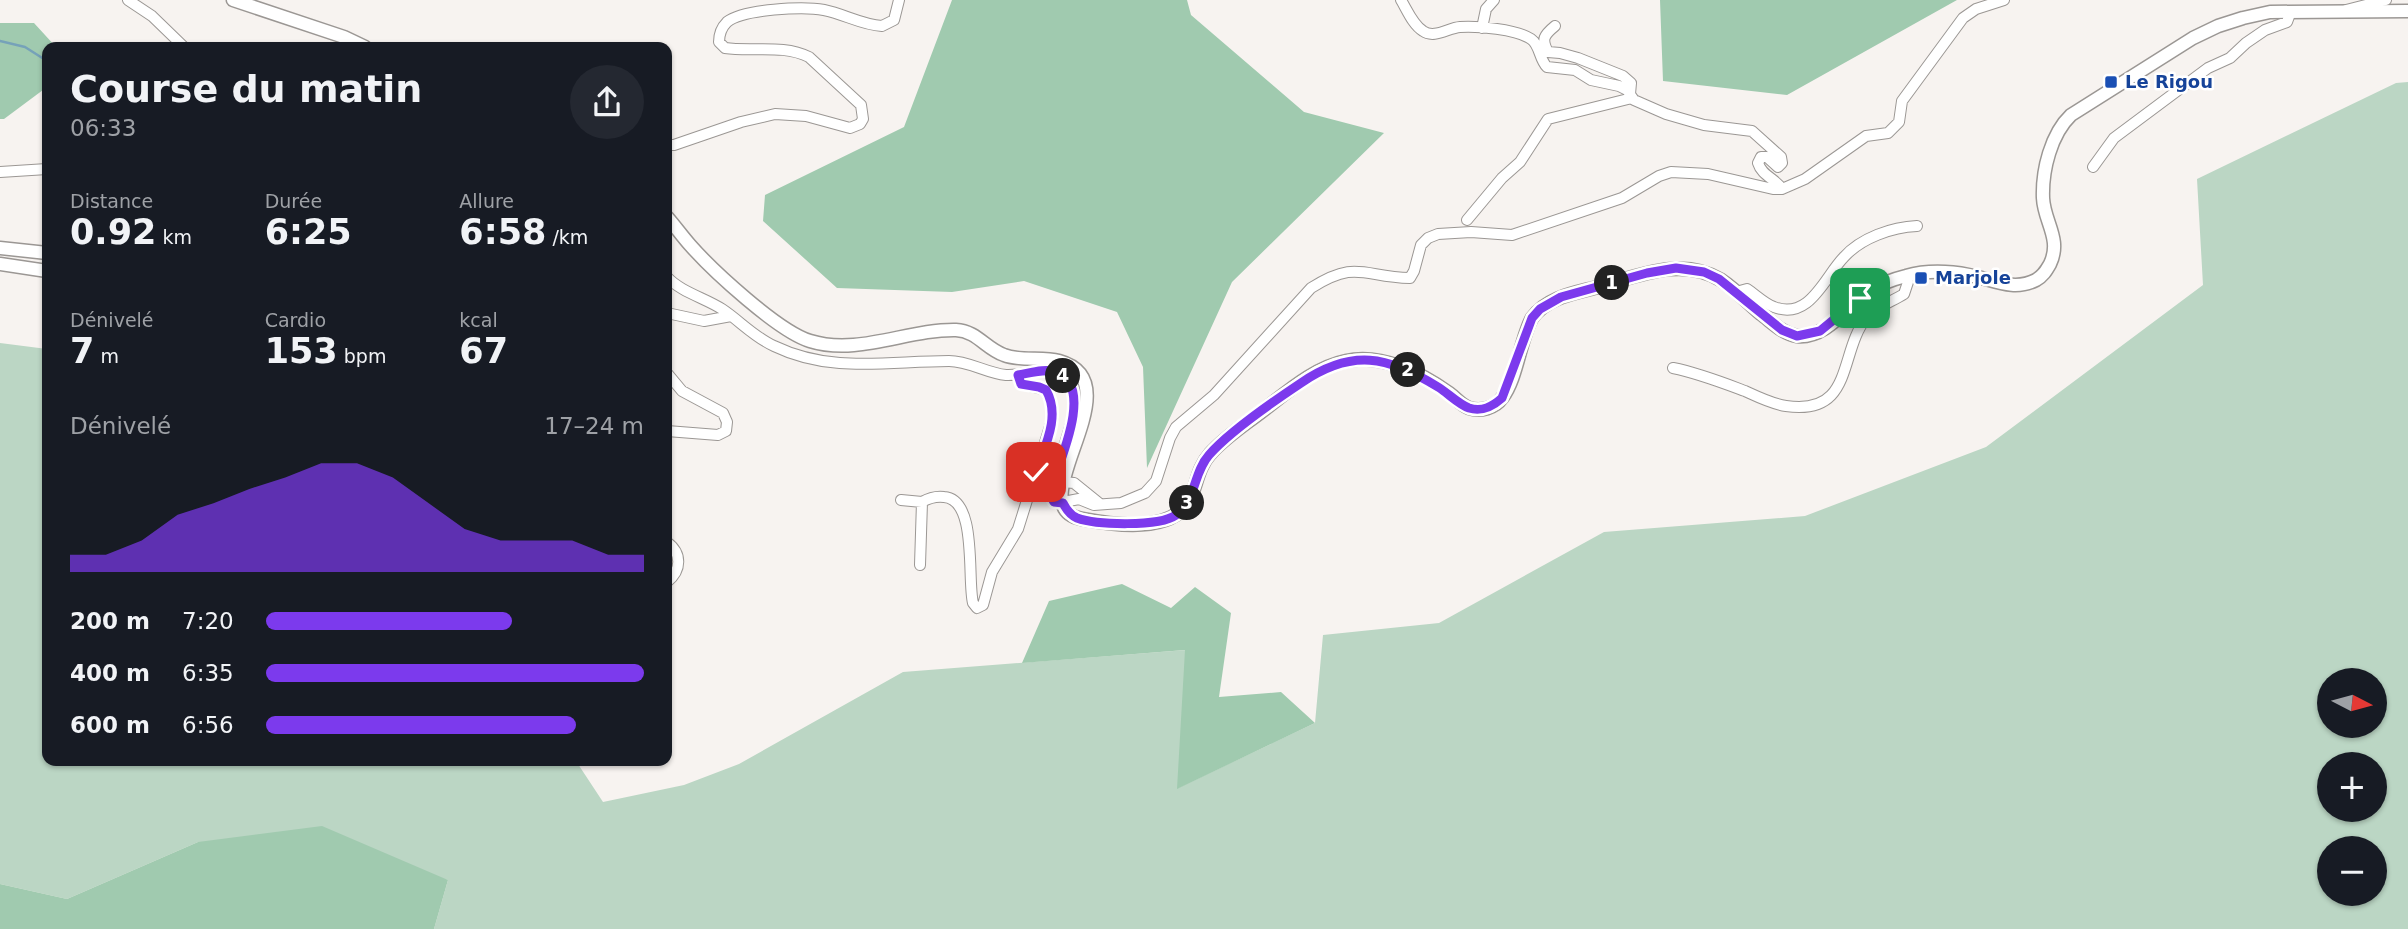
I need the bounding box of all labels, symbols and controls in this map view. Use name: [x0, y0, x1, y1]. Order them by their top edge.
button: share: [570, 65, 644, 139]
text: Course du matin: [70, 67, 422, 111]
place label: Le Rigou: [2125, 71, 2213, 92]
marker: Le Rigou: [2103, 74, 2119, 90]
text: 06:33: [70, 115, 136, 141]
text: Distance: [70, 190, 153, 212]
text: Durée: [265, 190, 322, 212]
text: Allure: [459, 190, 514, 212]
text: 0.92: [70, 212, 156, 252]
text: 6:25: [265, 212, 352, 252]
text: 6:58: [459, 212, 546, 252]
text: km: [156, 226, 192, 248]
text: /km: [546, 226, 588, 248]
pin: 1: [1594, 266, 1630, 300]
place label: Marjole: [1935, 267, 2011, 288]
pin: [1830, 268, 1890, 328]
marker: Marjole: [1913, 270, 1929, 286]
text: 1: [1605, 271, 1618, 293]
icon: arrive: [1841, 279, 1879, 317]
text: Dénivelé: [70, 309, 154, 331]
text: Cardio: [265, 309, 326, 331]
text: kcal: [459, 309, 498, 331]
text: 7: [70, 331, 94, 371]
text: 153: [265, 331, 338, 371]
text: 67: [459, 331, 508, 371]
text: m: [94, 345, 119, 367]
text: bpm: [338, 345, 386, 367]
pin: 2: [1390, 352, 1426, 388]
pin: 4: [1046, 358, 1080, 394]
text: 2: [1401, 358, 1414, 380]
text: 4: [1056, 364, 1069, 386]
text: Dénivelé: [70, 413, 171, 439]
text: 17–24 m: [544, 413, 644, 439]
pin: [1006, 442, 1066, 502]
icon: check: [1017, 453, 1055, 491]
pin: 3: [1170, 486, 1204, 520]
text: 3: [1180, 491, 1193, 513]
text: 200 m: [70, 608, 150, 634]
text: 7:20: [182, 608, 234, 634]
text: 400 m: [70, 660, 150, 686]
text: 6:35: [182, 660, 234, 686]
north arrow: [2317, 668, 2387, 738]
map controls: [2317, 668, 2387, 906]
text: 600 m: [70, 712, 150, 738]
text: 6:56: [182, 712, 234, 738]
button: +: [2317, 752, 2387, 822]
button: −: [2317, 836, 2387, 906]

